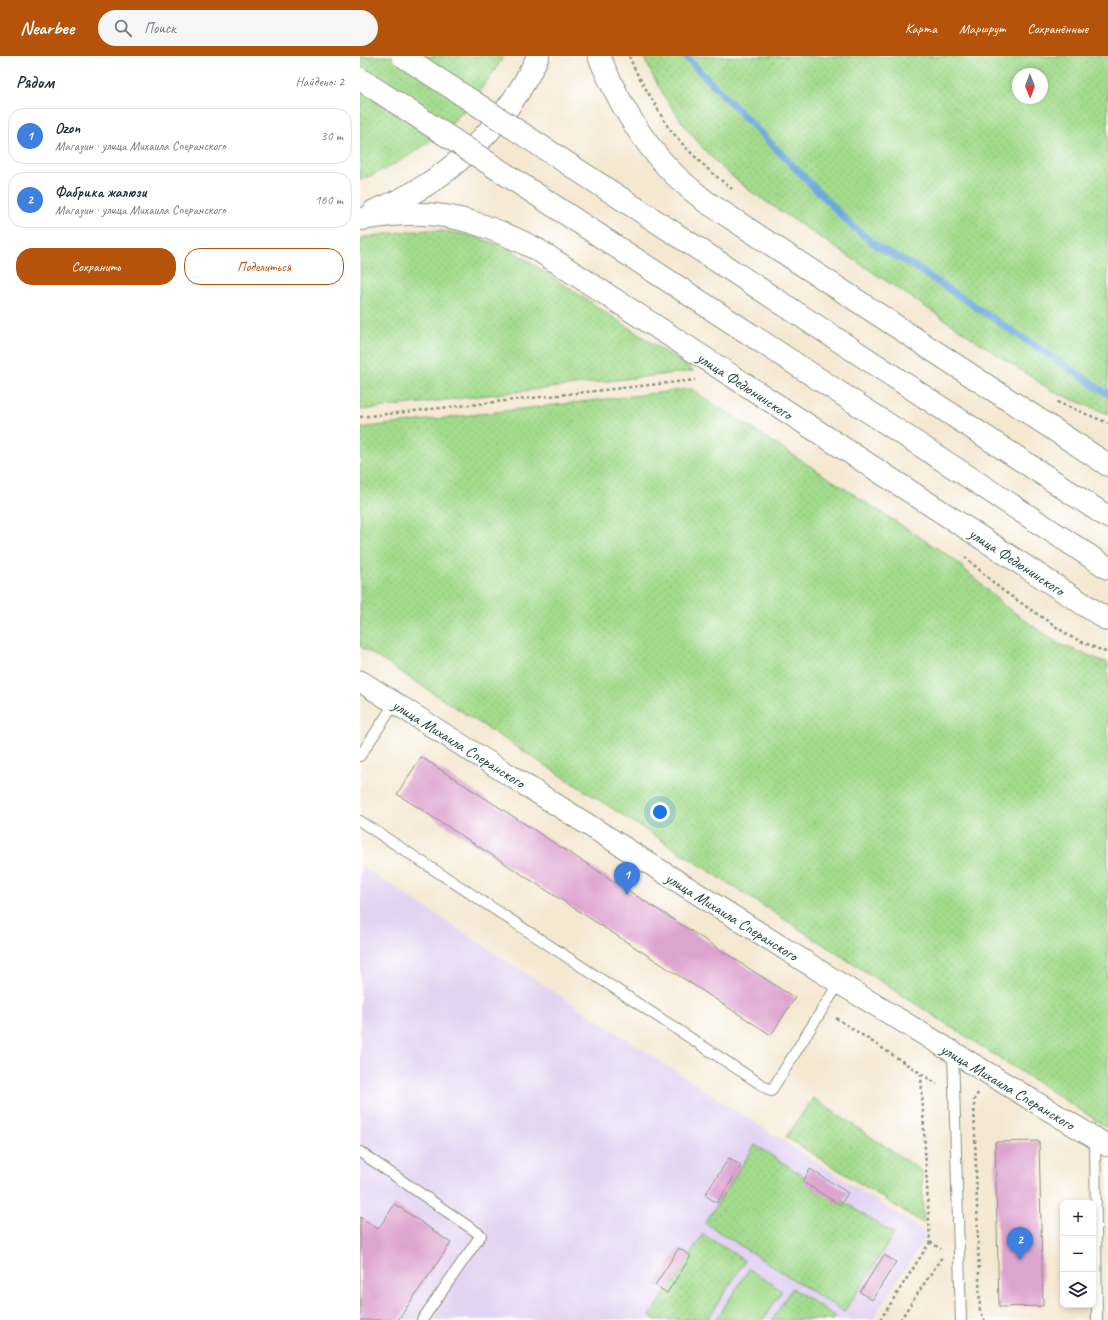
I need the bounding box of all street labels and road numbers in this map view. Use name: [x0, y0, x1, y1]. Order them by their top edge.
street label: улица Федюнинского: [692, 347, 798, 425]
street label: улица Федюнинского: [964, 523, 1070, 601]
street label: улица Михаила Сперанского: [388, 694, 530, 794]
street label: улица Михаила Сперанского: [661, 867, 803, 967]
street label: улица Михаила Сперанского: [936, 1039, 1080, 1136]

